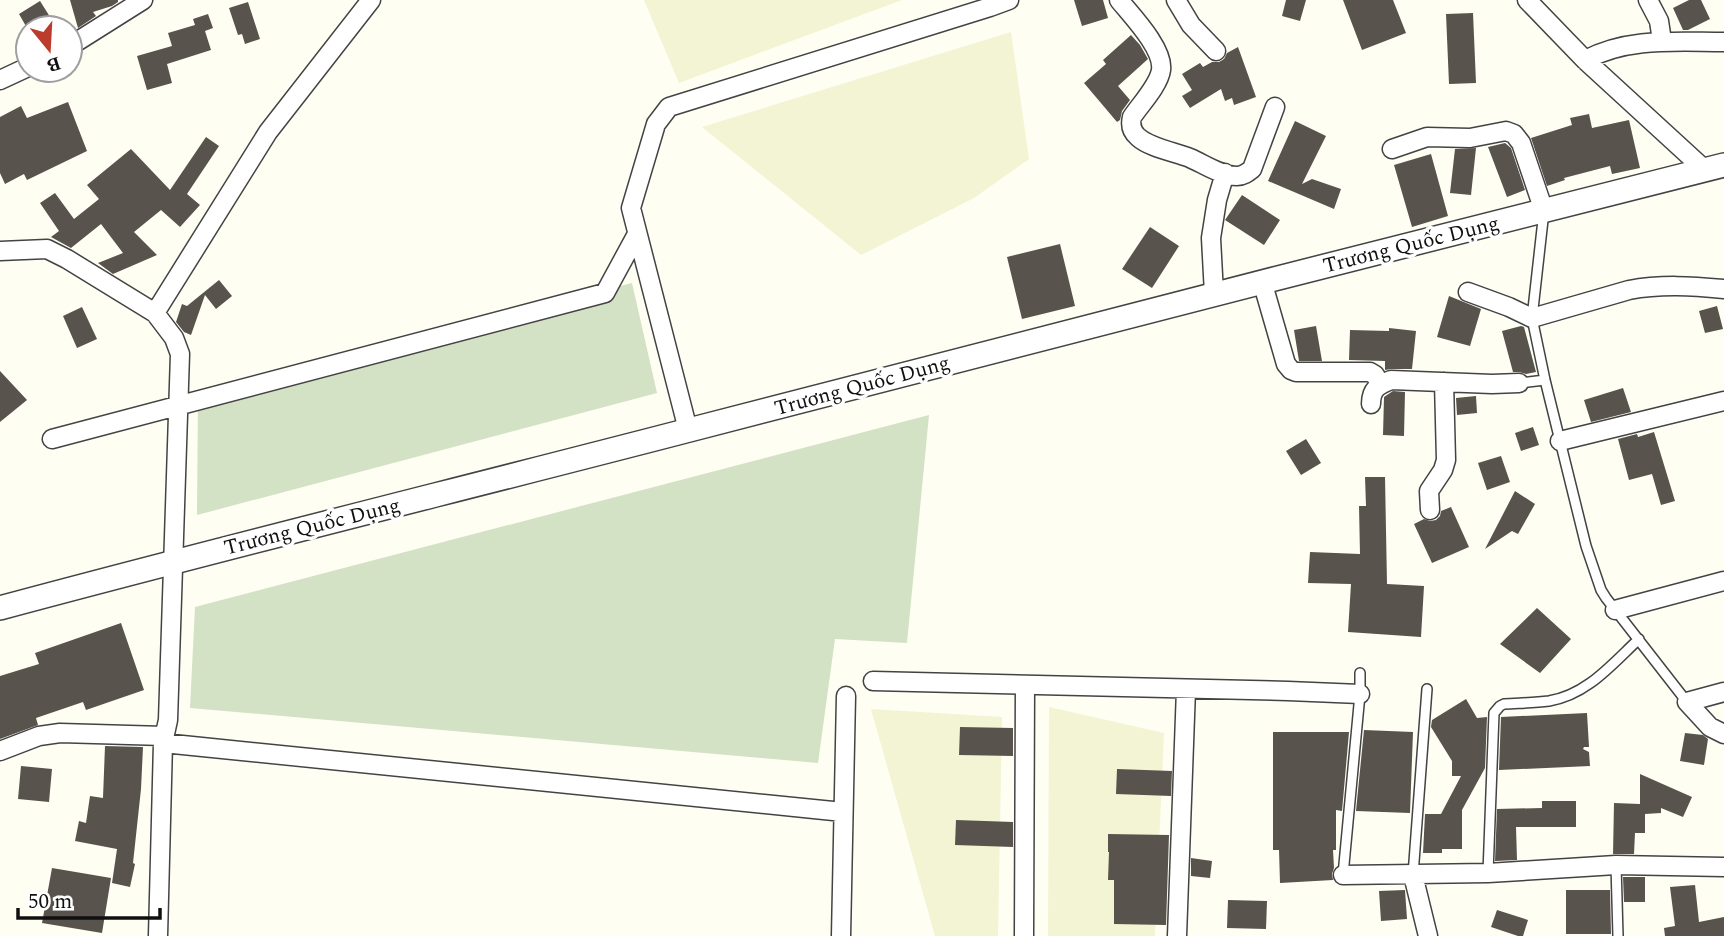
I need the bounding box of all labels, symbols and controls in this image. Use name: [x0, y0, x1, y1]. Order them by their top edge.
north arrow: [14, 14, 84, 84]
text: B: [43, 48, 65, 80]
street label: Trương Quốc Dụng: [1320, 208, 1503, 282]
street label: Trương Quốc Dụng: [771, 347, 954, 425]
street label: Trương Quốc Dụng: [221, 490, 404, 564]
scale bar: [18, 876, 159, 920]
text: 50 m: [28, 886, 72, 918]

